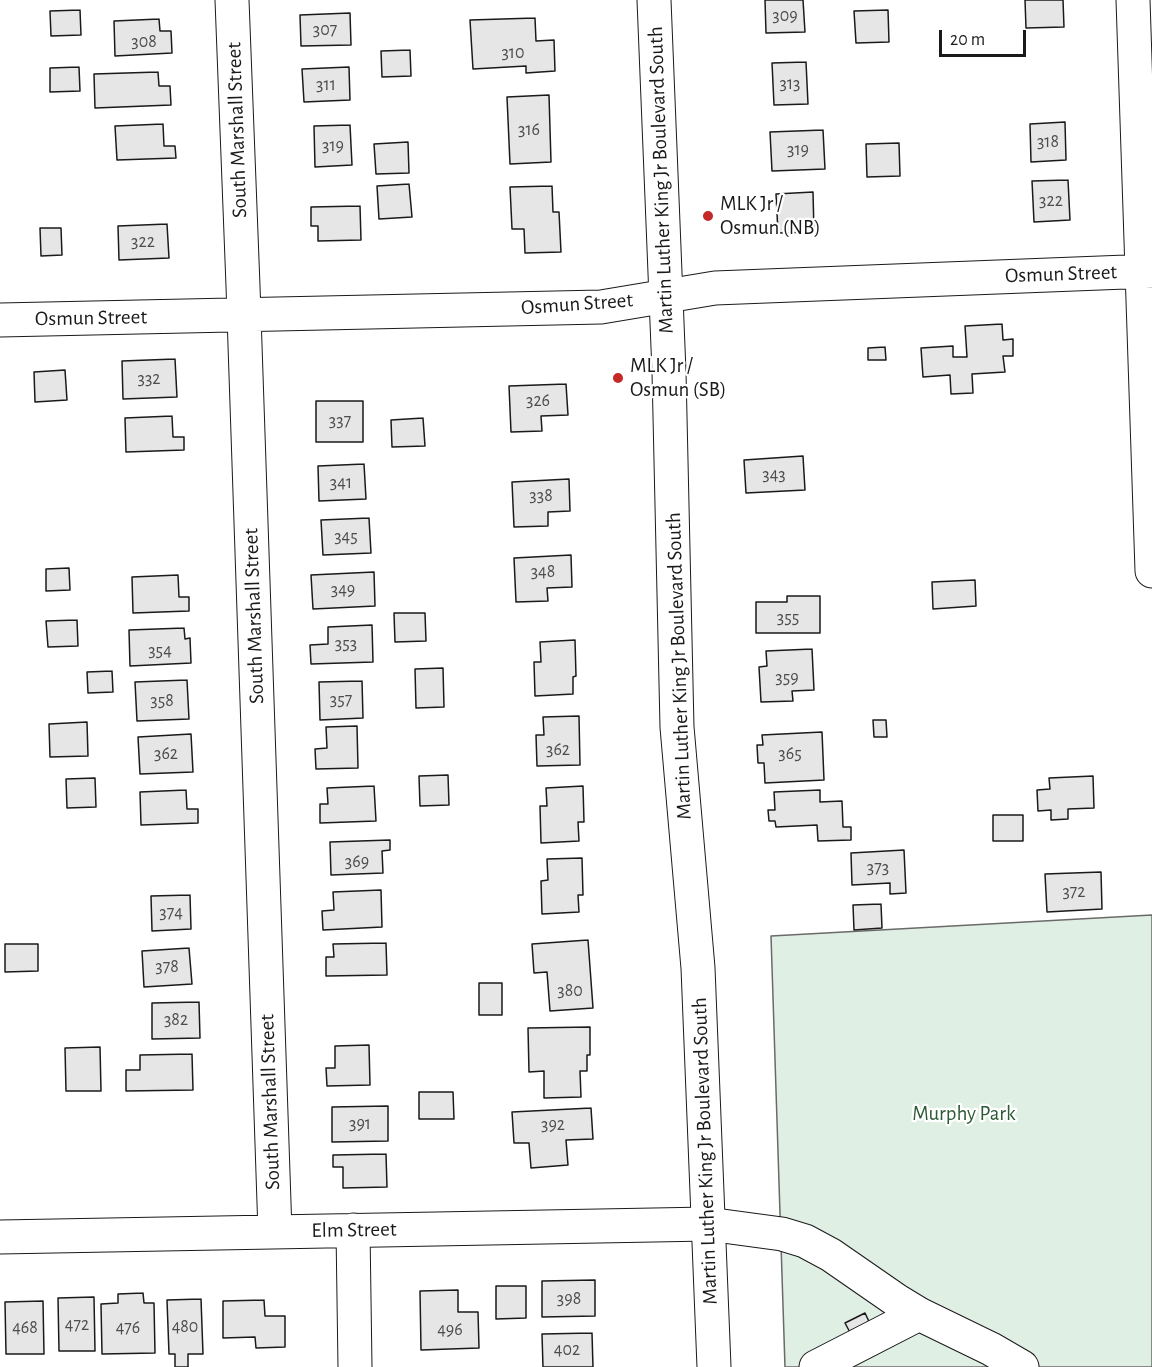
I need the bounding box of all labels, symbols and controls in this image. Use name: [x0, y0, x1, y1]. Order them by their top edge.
house number: 309: [772, 5, 798, 27]
scale bar: [942, 18, 1029, 56]
house number: 307: [313, 19, 337, 41]
street label: Martin Luther King Jr Boulevard South: [643, 26, 679, 334]
house number: 308: [131, 31, 157, 53]
text: 20 m: [950, 31, 985, 49]
street label: South Marshall Street: [221, 42, 253, 218]
house number: 310: [501, 42, 525, 64]
house number: 313: [779, 73, 801, 95]
house number: 311: [316, 74, 336, 96]
house number: 316: [518, 119, 540, 141]
house number: 318: [1037, 131, 1059, 153]
house number: 319: [322, 135, 344, 157]
house number: 319: [787, 139, 809, 161]
house number: 322: [1039, 190, 1063, 212]
place label: MLK Jr / Osmun (NB): [720, 191, 821, 241]
marker: MLK Jr / Osmun (NB): [701, 209, 715, 223]
house number: 322: [131, 231, 155, 253]
street label: Osmun Street: [1005, 259, 1117, 289]
street label: Osmun Street: [520, 288, 634, 320]
street label: Osmun Street: [35, 304, 147, 332]
place label: MLK Jr / Osmun (SB): [630, 353, 726, 403]
house number: 332: [137, 368, 161, 390]
marker: MLK Jr / Osmun (SB): [611, 371, 625, 385]
house number: 326: [526, 390, 550, 412]
house number: 337: [329, 410, 351, 432]
house number: 343: [762, 464, 786, 486]
house number: 341: [330, 472, 352, 494]
house number: 338: [529, 485, 553, 507]
street label: Martin Luther King Jr Boulevard South: [661, 512, 697, 820]
house number: 345: [334, 526, 358, 548]
street label: South Marshall Street: [238, 528, 270, 704]
house number: 348: [531, 561, 555, 583]
house number: 349: [331, 579, 355, 601]
house number: 355: [777, 607, 799, 629]
house number: 353: [335, 633, 357, 655]
house number: 354: [148, 640, 172, 662]
house number: 359: [775, 667, 799, 689]
house number: 357: [330, 689, 352, 711]
house number: 358: [150, 690, 174, 712]
house number: 362: [546, 739, 570, 761]
house number: 362: [154, 743, 178, 765]
house number: 365: [778, 743, 802, 765]
house number: 369: [345, 851, 369, 873]
house number: 373: [867, 857, 889, 879]
house number: 372: [1062, 881, 1086, 903]
house number: 374: [159, 902, 183, 924]
house number: 378: [155, 956, 179, 978]
house number: 380: [557, 980, 583, 1002]
street label: Martin Luther King Jr Boulevard South: [687, 997, 723, 1305]
house number: 382: [164, 1009, 188, 1031]
street label: South Marshall Street: [254, 1014, 286, 1190]
park label: Murphy Park: [912, 1101, 1016, 1127]
house number: 391: [349, 1113, 371, 1135]
house number: 392: [541, 1114, 565, 1136]
street label: Elm Street: [311, 1217, 397, 1243]
house number: 398: [557, 1288, 581, 1310]
house number: 472: [65, 1314, 89, 1336]
house number: 480: [172, 1316, 198, 1338]
house number: 468: [12, 1317, 38, 1339]
house number: 476: [116, 1317, 140, 1339]
house number: 496: [437, 1319, 463, 1341]
house number: 402: [554, 1339, 580, 1361]

